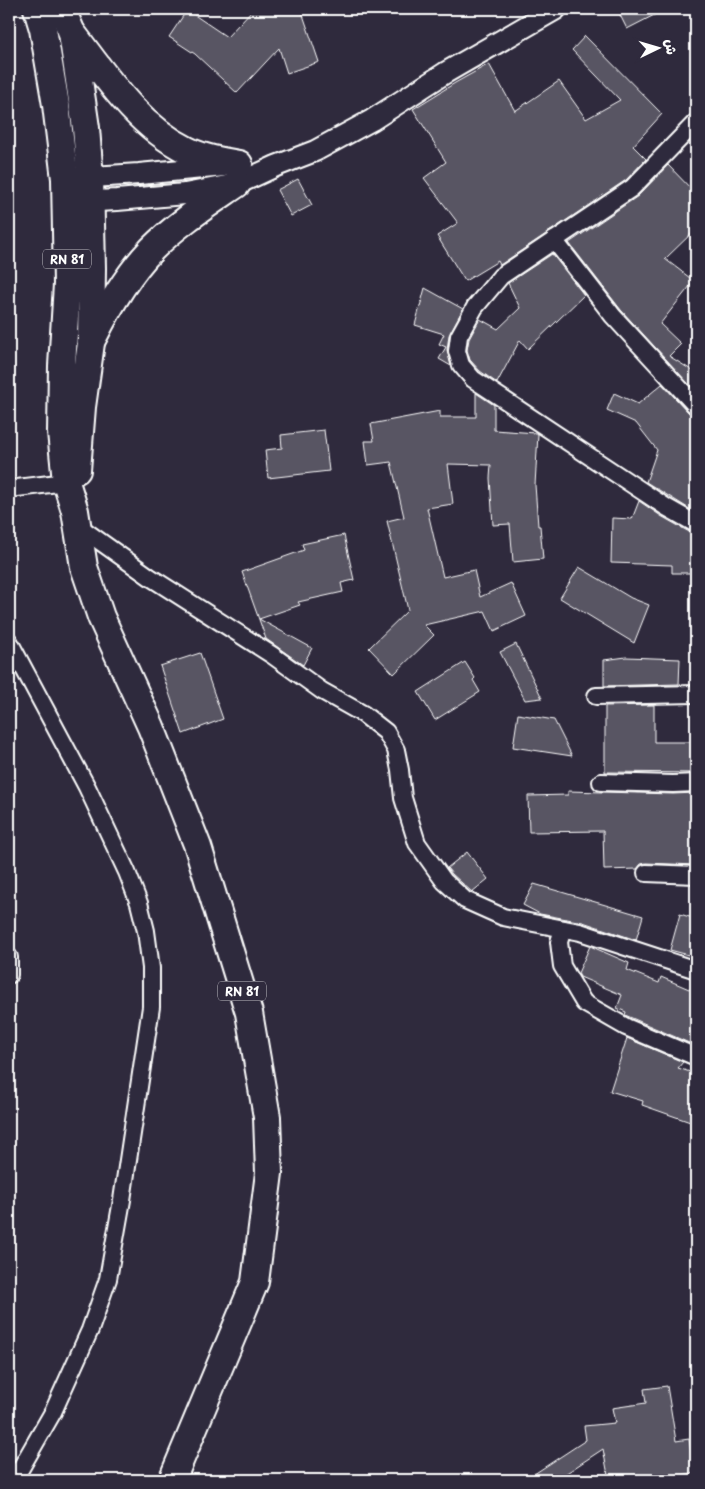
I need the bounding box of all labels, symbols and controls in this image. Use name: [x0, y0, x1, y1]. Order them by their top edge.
north arrow: [632, 22, 682, 72]
text: ش: [660, 38, 683, 55]
road number: RN 81: [43, 250, 91, 268]
road number: RN 81: [218, 981, 266, 1000]

